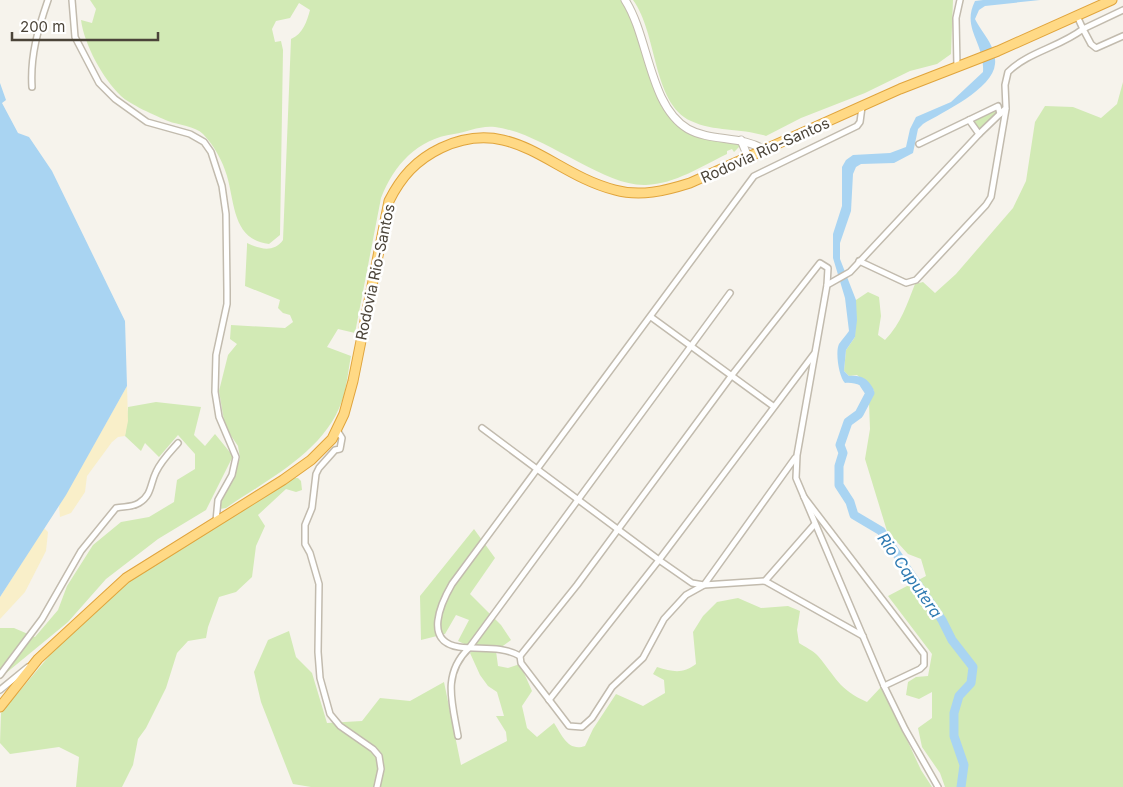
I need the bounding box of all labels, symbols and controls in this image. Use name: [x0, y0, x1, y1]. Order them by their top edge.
scale bar: [12, 10, 159, 42]
text: 200 m: [20, 17, 65, 36]
street label: Rodovia Rio-Santos: [698, 113, 832, 187]
street label: Rodovia Rio-Santos: [351, 202, 399, 342]
water label: Rio Caputera: [873, 529, 947, 621]

